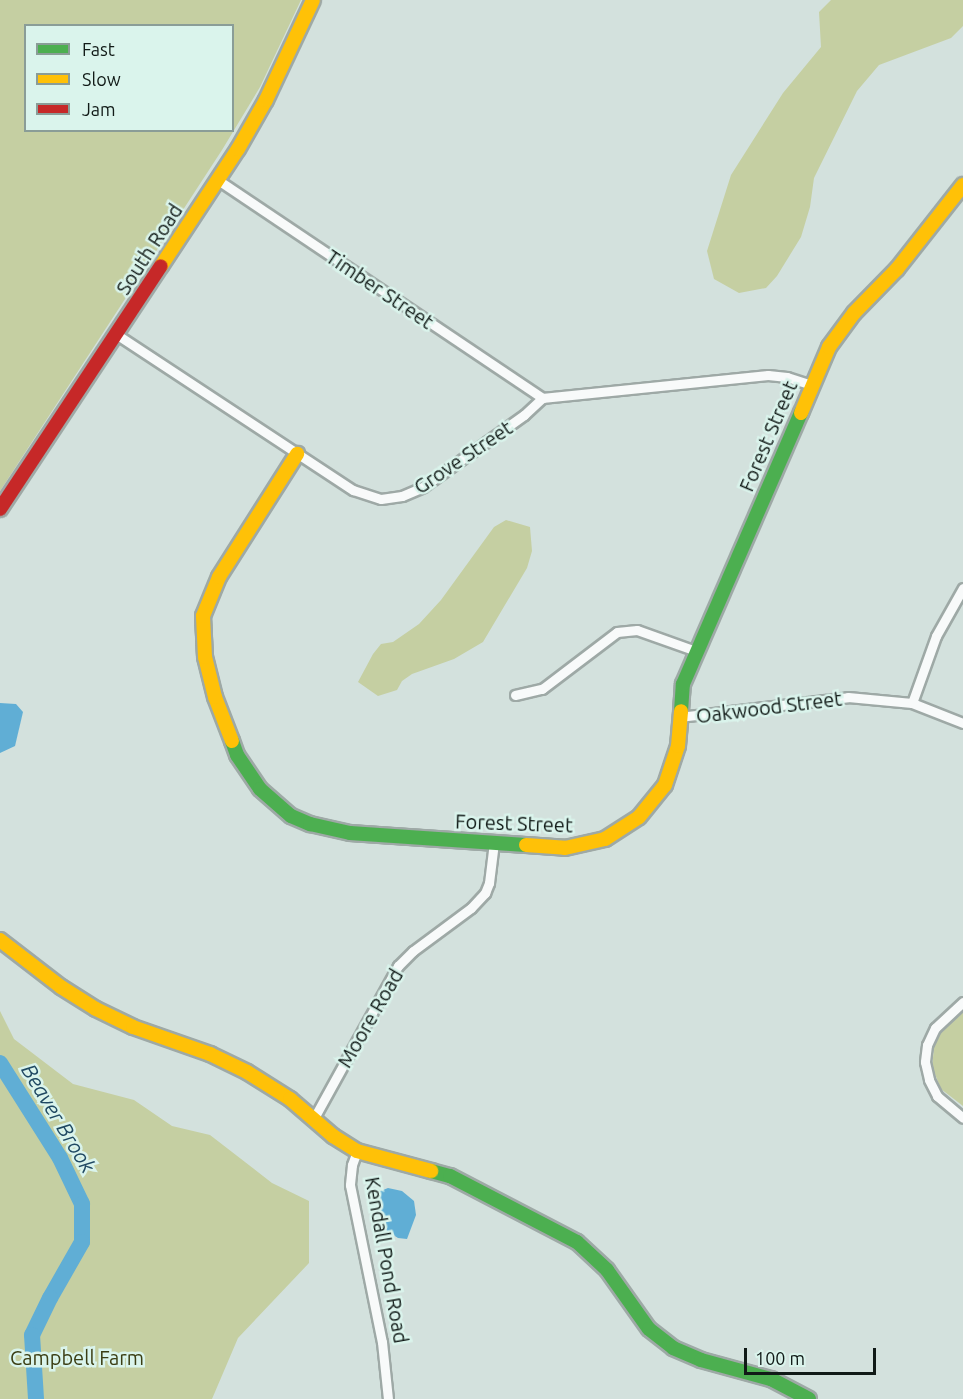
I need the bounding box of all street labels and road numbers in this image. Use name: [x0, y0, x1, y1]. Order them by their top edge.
street label: South Road: [111, 199, 187, 299]
street label: Timber Street: [322, 244, 438, 334]
street label: Forest Street: [734, 377, 802, 495]
street label: Grove Street: [409, 415, 517, 499]
street label: Oakwood Street: [695, 686, 843, 728]
street label: Forest Street: [455, 809, 573, 837]
street label: Moore Road: [332, 964, 408, 1072]
street label: Kendall Pond Road: [361, 1175, 413, 1345]

